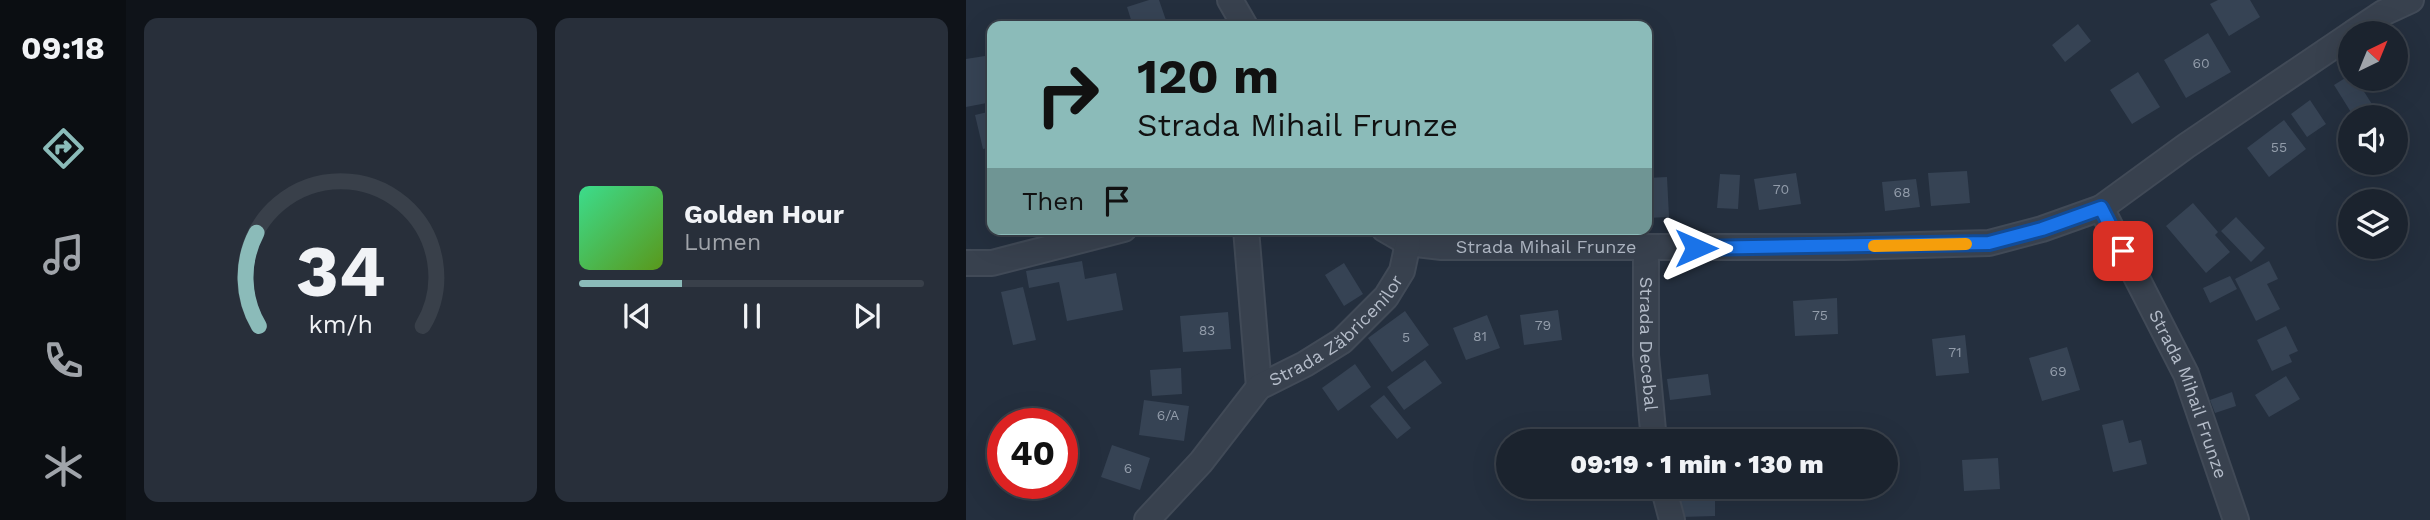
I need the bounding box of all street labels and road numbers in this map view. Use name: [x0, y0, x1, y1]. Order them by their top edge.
street label: Strada Mihail Frunze: [1456, 236, 1636, 257]
street label: Strada Zăbricenilor: [1265, 271, 1407, 390]
street label: Strada Decebal: [1636, 277, 1662, 412]
street label: Strada Mihail Frunze: [2145, 306, 2232, 481]

